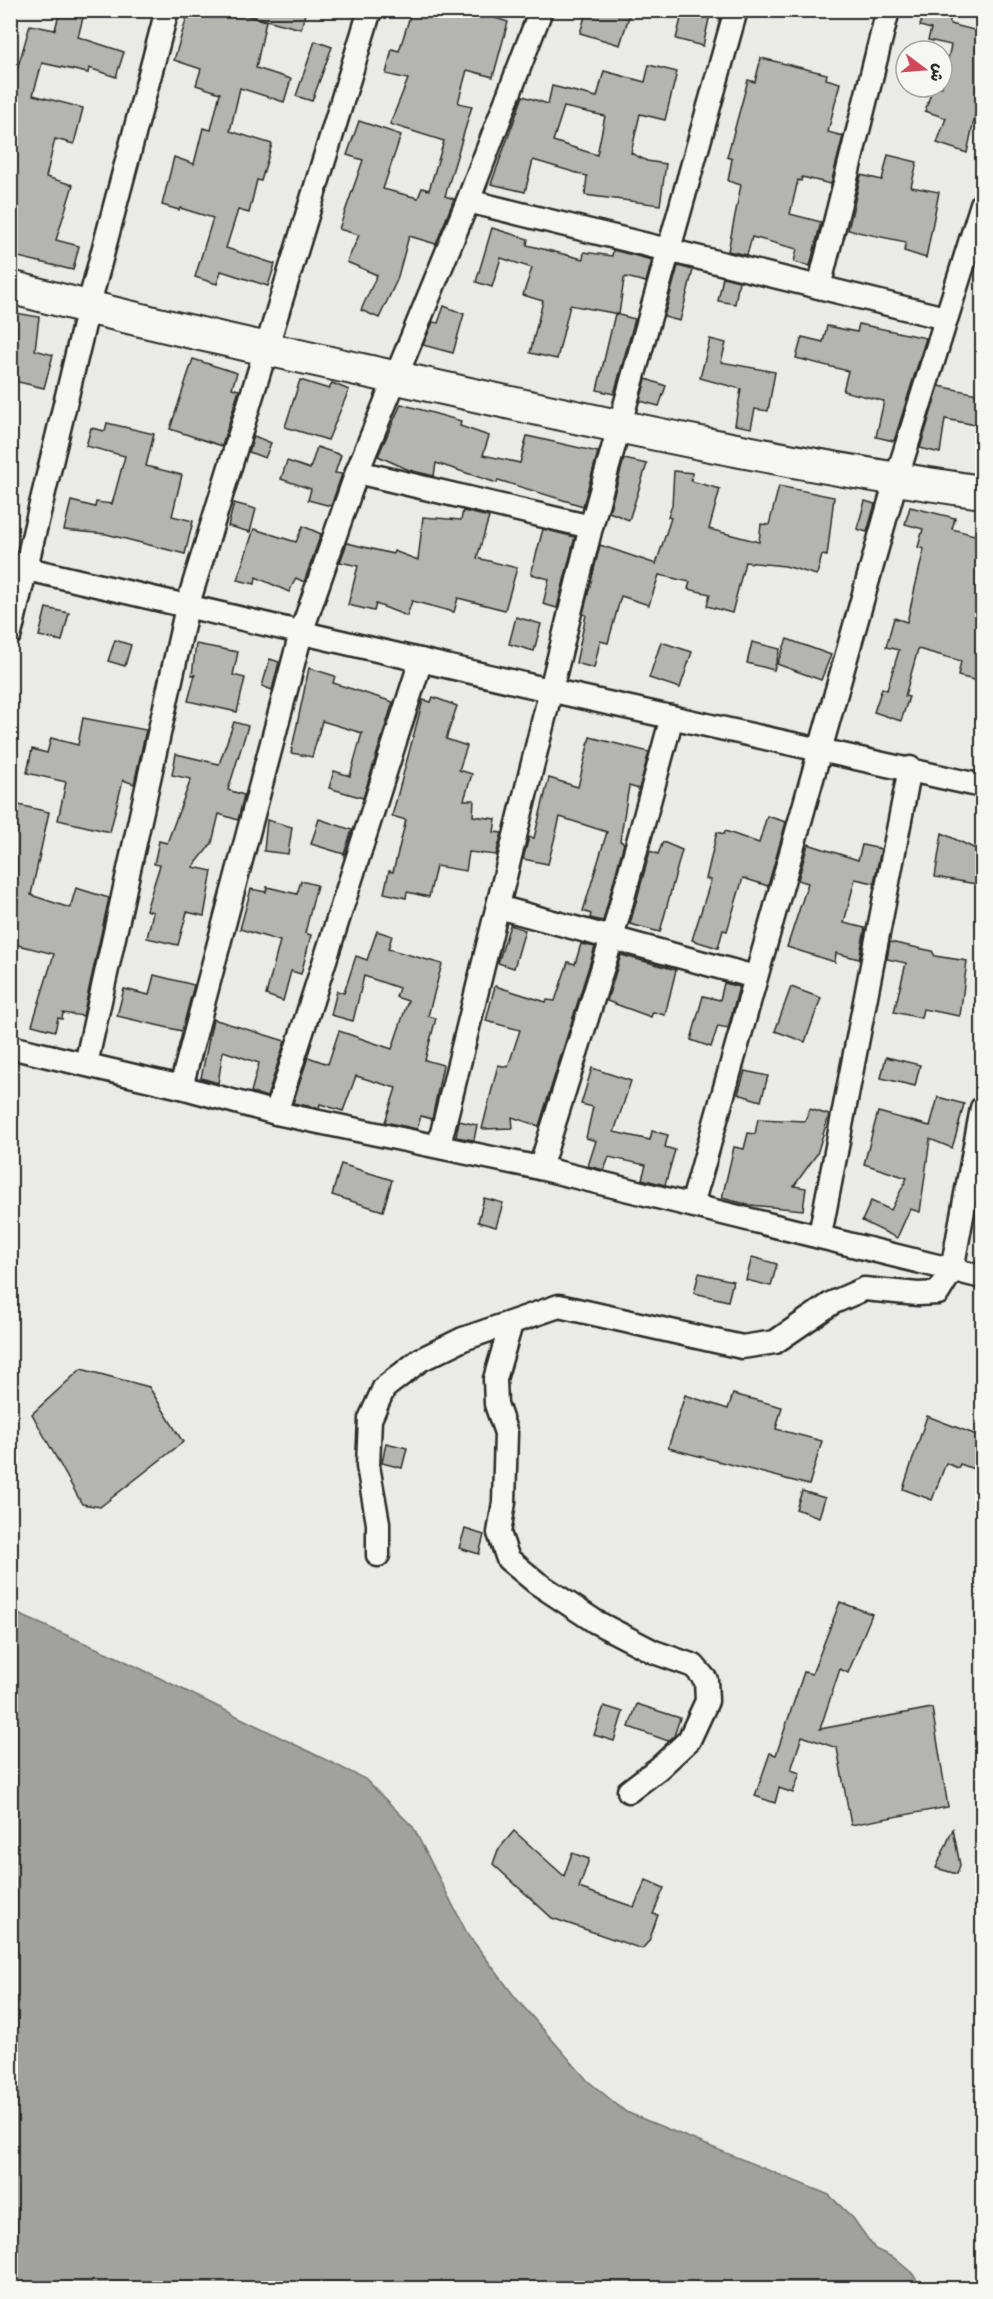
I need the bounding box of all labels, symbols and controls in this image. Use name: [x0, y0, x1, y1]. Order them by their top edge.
north arrow: [894, 39, 954, 99]
text: ش: [923, 61, 949, 84]

